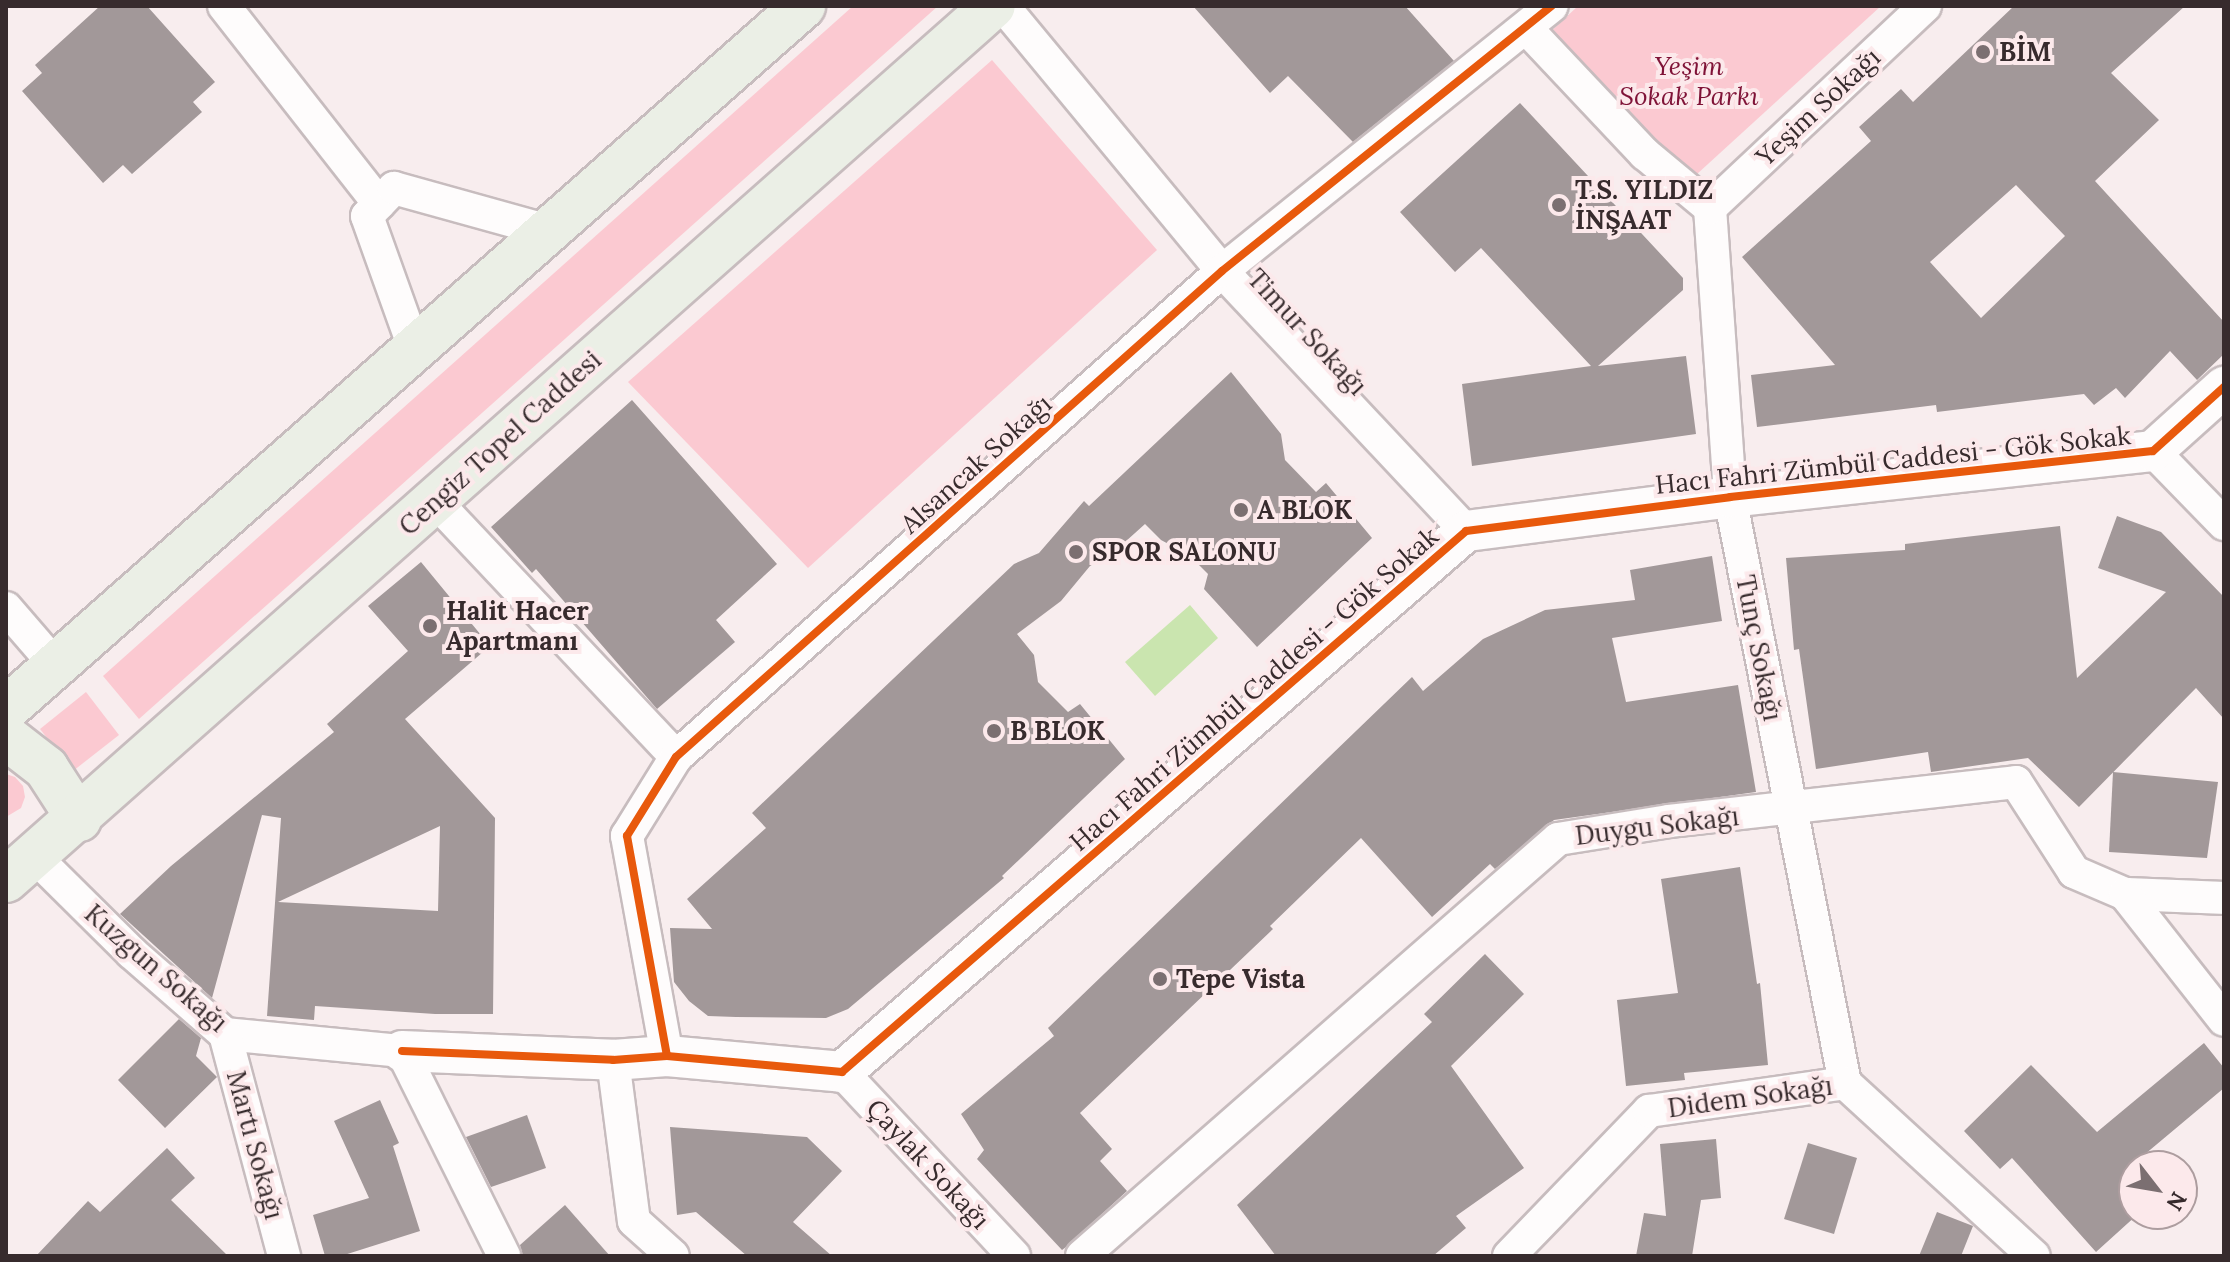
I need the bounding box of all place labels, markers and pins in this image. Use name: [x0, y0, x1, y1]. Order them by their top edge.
place label: BİM: [1999, 36, 2051, 68]
marker: BİM: [1974, 43, 1992, 61]
place label: T.S. YILDIZ İNŞAAT: [1575, 174, 1713, 236]
marker: T.S. YILDIZ İNŞAAT: [1550, 196, 1568, 214]
place label: A BLOK: [1257, 494, 1352, 526]
marker: A BLOK: [1232, 501, 1250, 519]
place label: SPOR SALONU: [1092, 536, 1276, 568]
marker: SPOR SALONU: [1067, 543, 1085, 561]
place label: Halit Hacer Apartmanı: [446, 595, 589, 656]
marker: Halit Hacer Apartmanı: [421, 617, 439, 635]
place label: B BLOK: [1010, 715, 1105, 747]
marker: B BLOK: [985, 722, 1003, 740]
place label: Tepe Vista: [1176, 963, 1305, 995]
marker: Tepe Vista: [1151, 970, 1169, 988]

